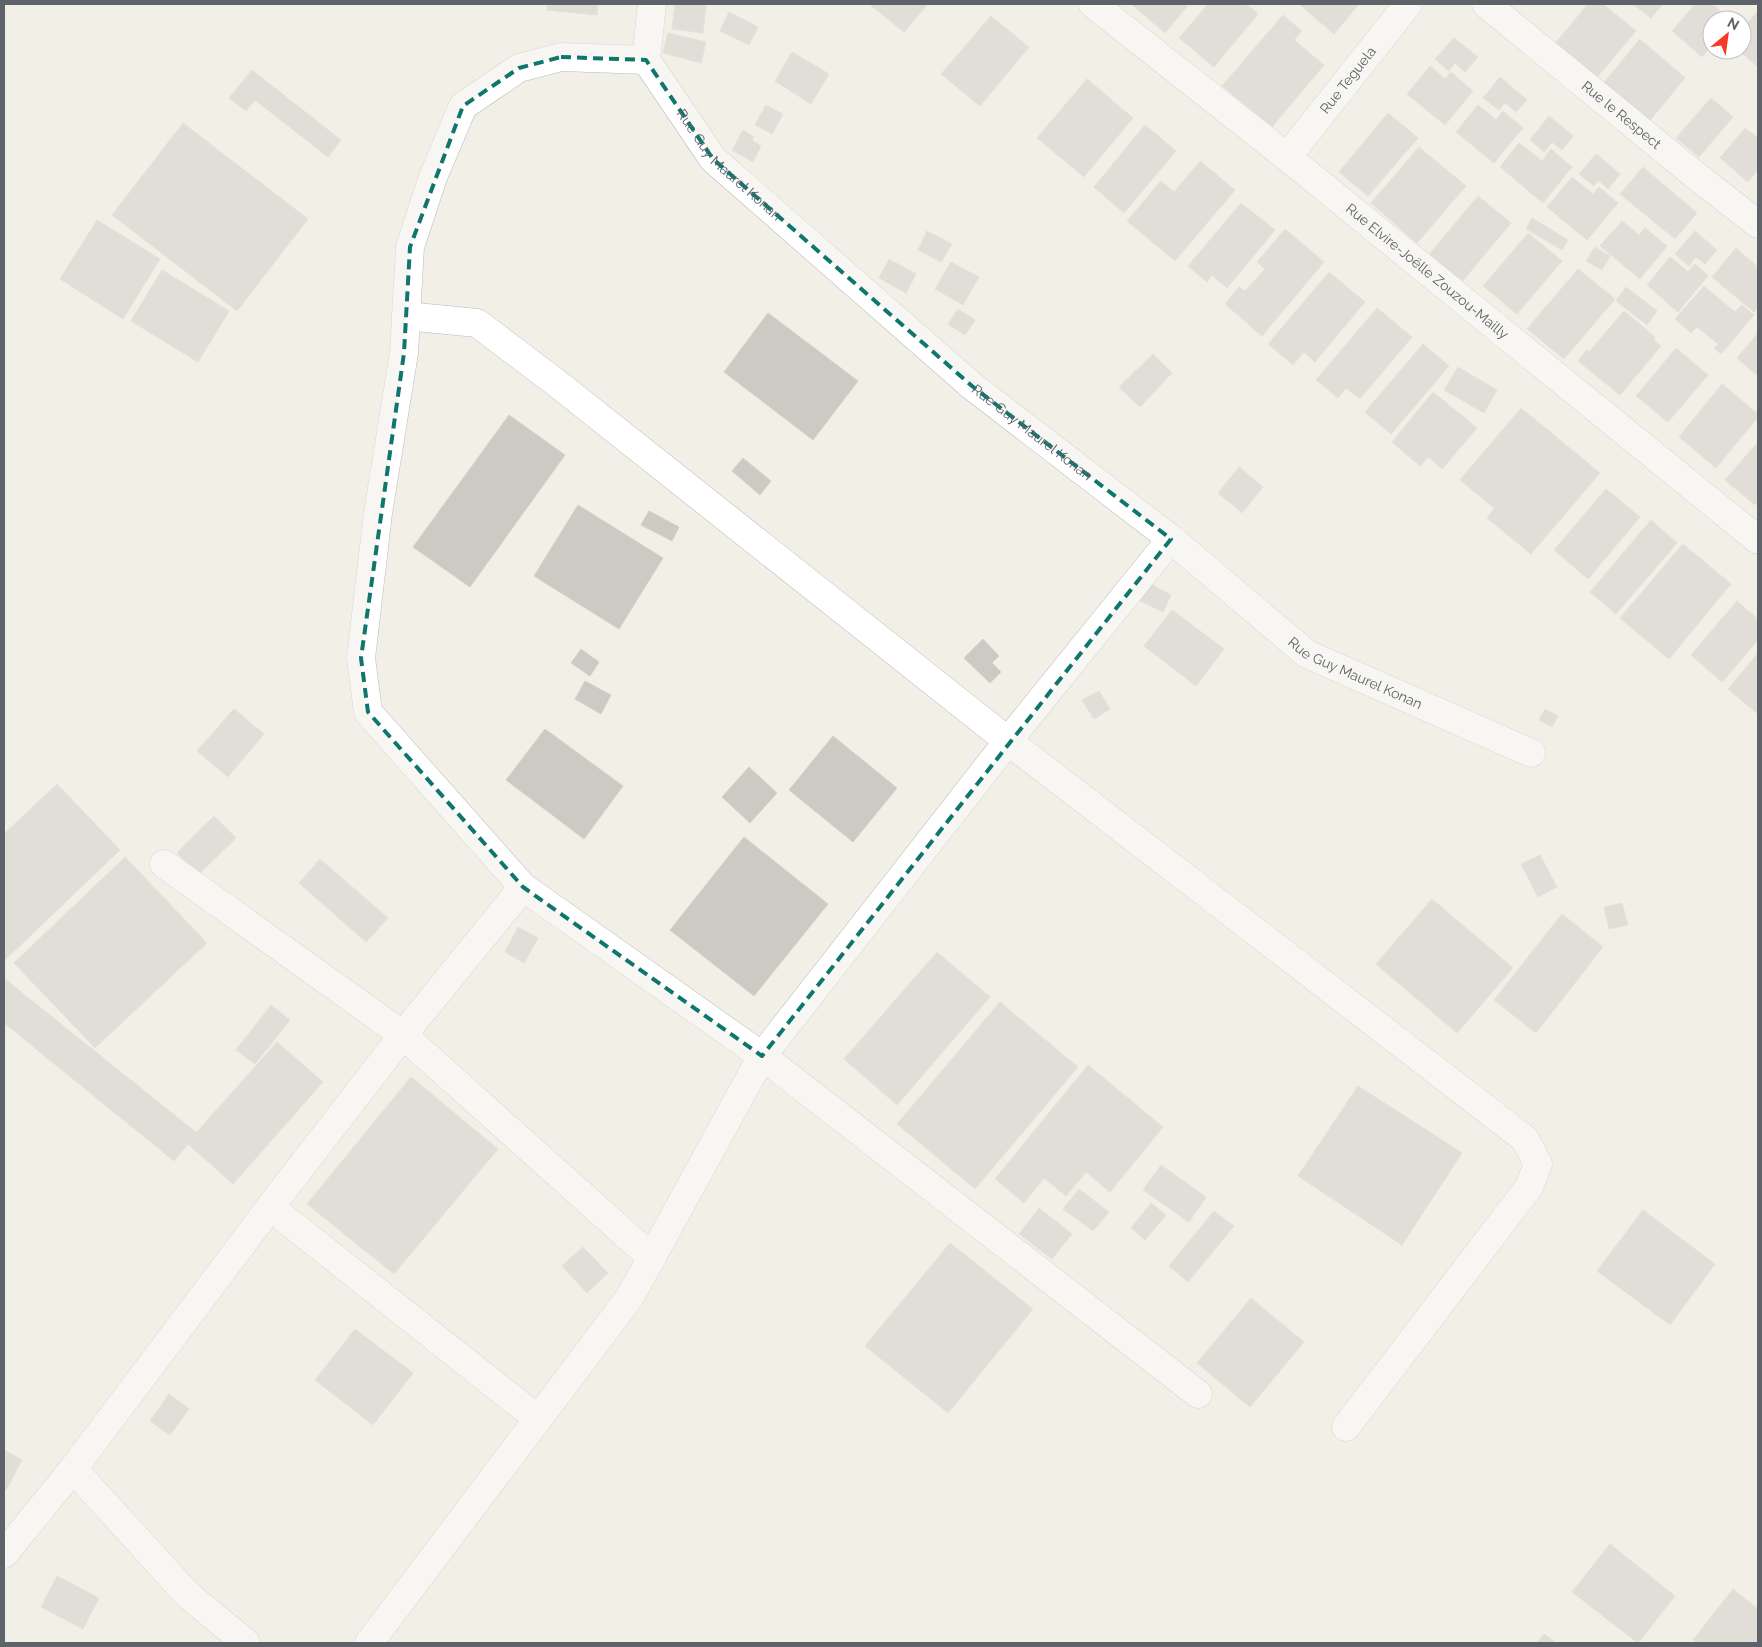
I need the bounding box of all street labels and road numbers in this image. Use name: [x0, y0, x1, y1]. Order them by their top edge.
street label: Rue Teguela: [1317, 44, 1379, 117]
street label: Rue le Respect: [1578, 78, 1665, 152]
street label: Rue Guy Maurel Konan: [674, 106, 785, 224]
street label: Rue Elvire-Joëlle Zouzou-Mailly: [1343, 200, 1512, 342]
street label: Rue Guy Maurel Konan: [969, 381, 1095, 483]
street label: Rue Guy Maurel Konan: [1285, 634, 1425, 712]

